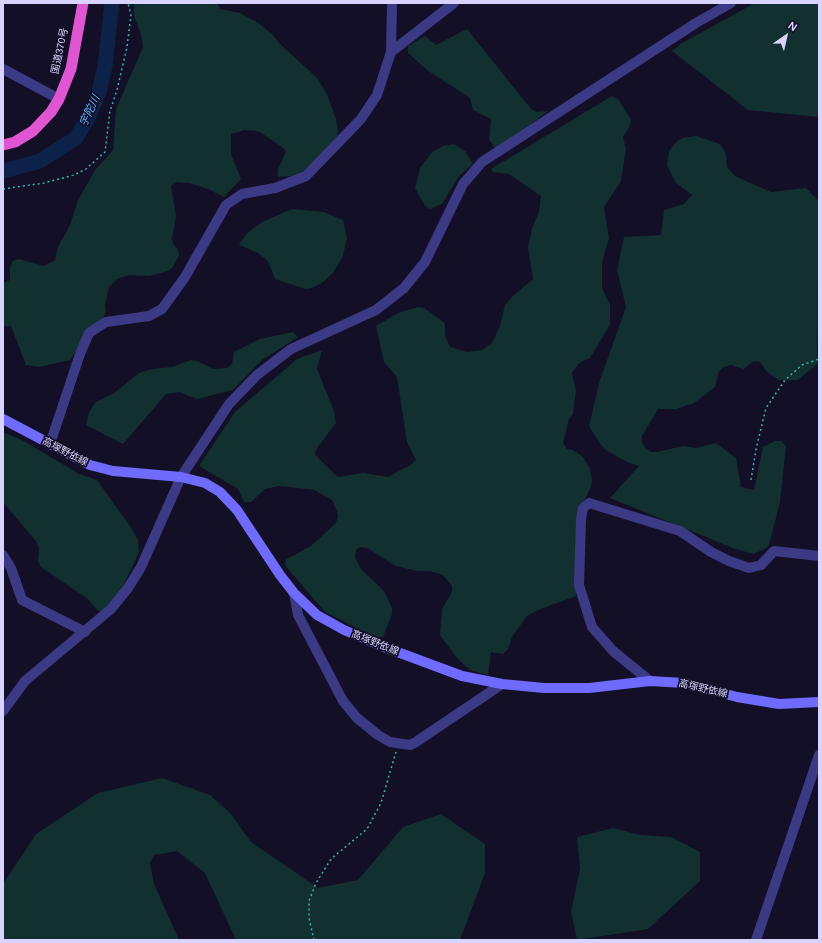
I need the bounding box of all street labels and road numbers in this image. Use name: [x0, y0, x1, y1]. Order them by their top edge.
street label: 国道370号: [49, 27, 71, 75]
street label: 高塚野依線: [40, 435, 90, 469]
street label: 高塚野依線: [350, 628, 400, 658]
street label: 高塚野依線: [677, 678, 729, 700]

